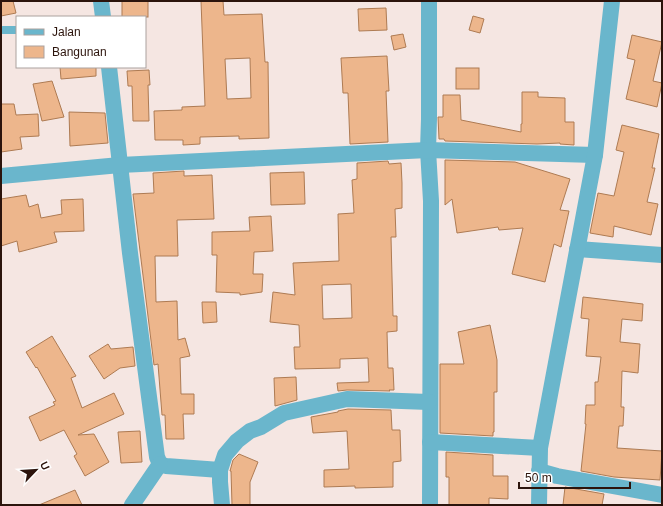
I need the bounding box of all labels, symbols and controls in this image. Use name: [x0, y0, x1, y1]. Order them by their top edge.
legend: [16, 16, 146, 68]
text: Jalan: [52, 25, 81, 39]
text: Bangunan: [52, 45, 107, 59]
north arrow: [16, 450, 56, 490]
text: U: [38, 460, 52, 472]
scale bar: [519, 464, 630, 490]
text: 50 m: [525, 471, 552, 485]

